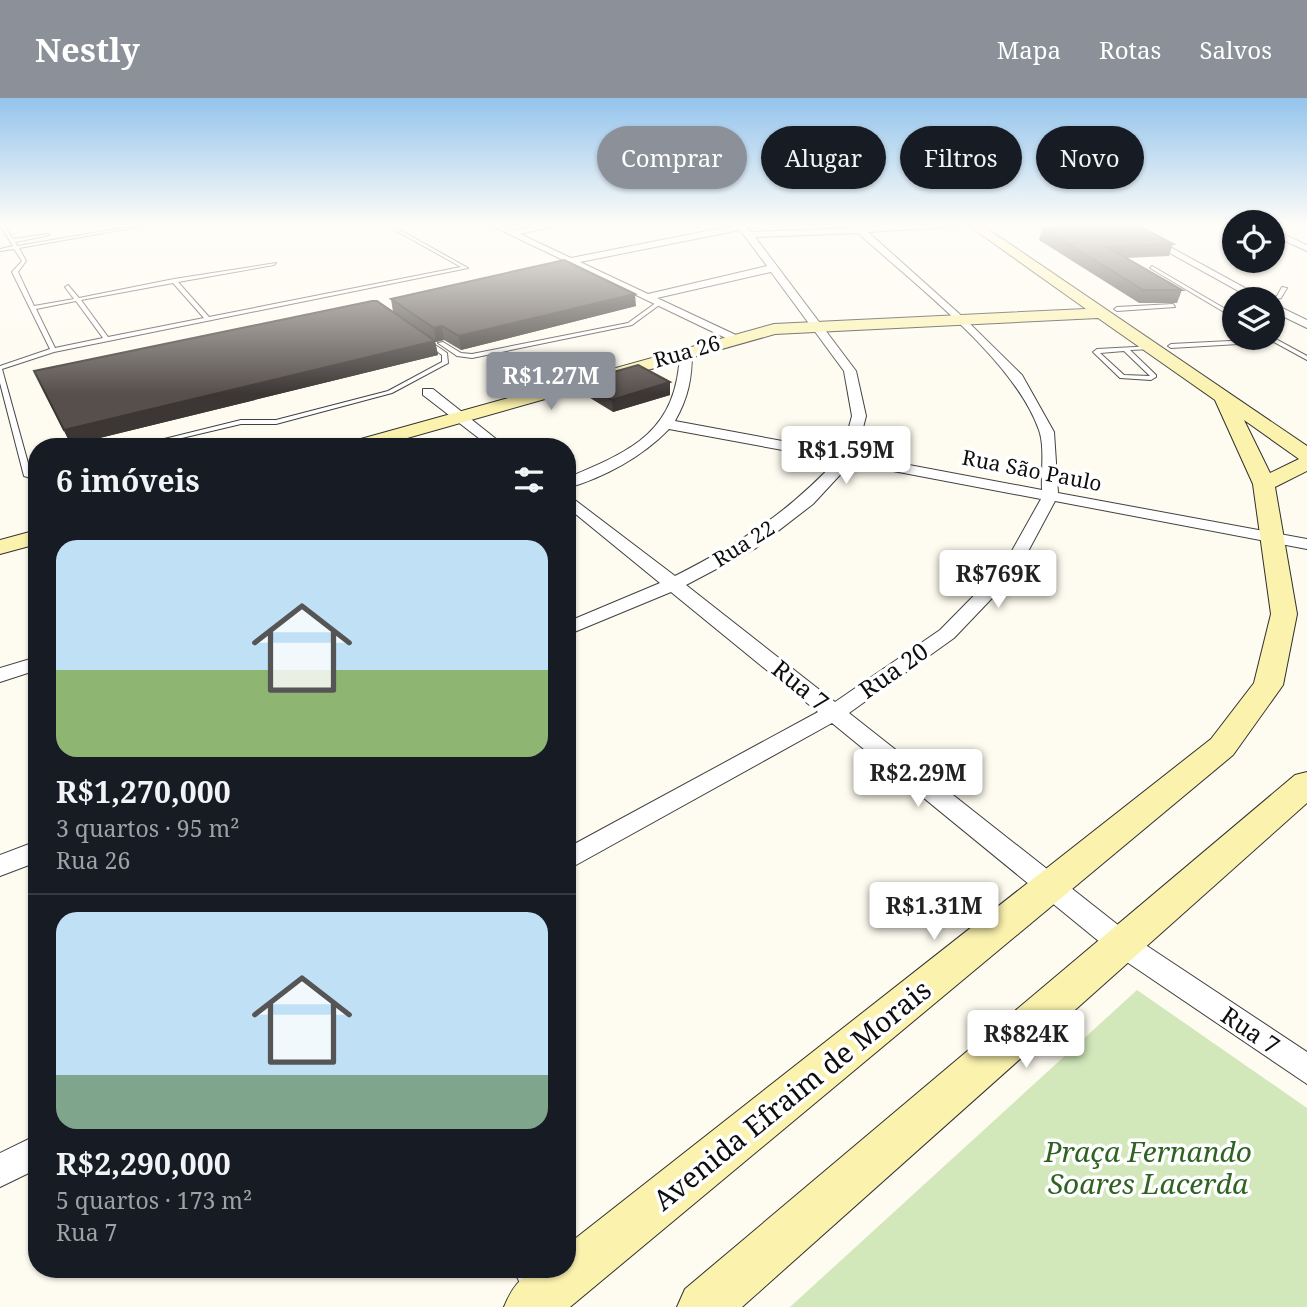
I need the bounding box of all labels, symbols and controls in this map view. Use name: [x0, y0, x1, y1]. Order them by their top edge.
text: Nestly: [35, 27, 140, 72]
text: Mapa: [997, 33, 1061, 66]
text: Rotas: [1099, 33, 1161, 66]
text: Salvos: [1199, 33, 1272, 66]
chip: Comprar: [597, 126, 747, 189]
chip: Alugar: [761, 126, 886, 189]
chip: Filtros: [900, 126, 1022, 189]
chip: Novo: [1036, 126, 1144, 189]
map controls: [1222, 210, 1285, 350]
button: locate: [1222, 210, 1285, 273]
button: layers: [1222, 287, 1285, 350]
street label: Rua 26: [650, 328, 723, 374]
pin: R$1.27M: [486, 352, 616, 412]
text: R$1.27M: [502, 359, 600, 391]
pin: R$1.59M: [781, 426, 911, 486]
text: R$1.59M: [797, 433, 895, 465]
street label: Rua São Paulo: [960, 443, 1104, 497]
text: 6 imóveis: [56, 460, 200, 501]
icon: filters: [510, 461, 548, 499]
street label: Rua 22: [707, 513, 780, 573]
pin: R$769K: [941, 550, 1055, 610]
text: R$769K: [955, 557, 1041, 589]
icon: home: [239, 585, 365, 711]
street label: Rua 20: [852, 634, 934, 706]
street label: Rua 7: [766, 652, 836, 718]
pin: R$2.29M: [853, 750, 983, 809]
text: R$2.29M: [869, 756, 967, 788]
text: R$1,270,000: [56, 771, 231, 812]
text: 3 quartos · 95 m²: [56, 812, 239, 844]
text: Rua 26: [56, 844, 130, 876]
pin: R$1.31M: [869, 882, 999, 942]
text: R$1.31M: [885, 889, 983, 921]
icon: home: [239, 957, 365, 1083]
street label: Avenida Efraim de Morais: [644, 970, 938, 1218]
street label: Rua 7: [1215, 998, 1287, 1061]
pin: R$824K: [969, 1010, 1083, 1070]
text: R$824K: [983, 1017, 1069, 1049]
park label: Praça Fernando Soares Lacerda: [1043, 1132, 1252, 1202]
text: R$2,290,000: [56, 1143, 231, 1184]
text: 5 quartos · 173 m²: [56, 1184, 252, 1216]
text: Rua 7: [56, 1216, 117, 1248]

